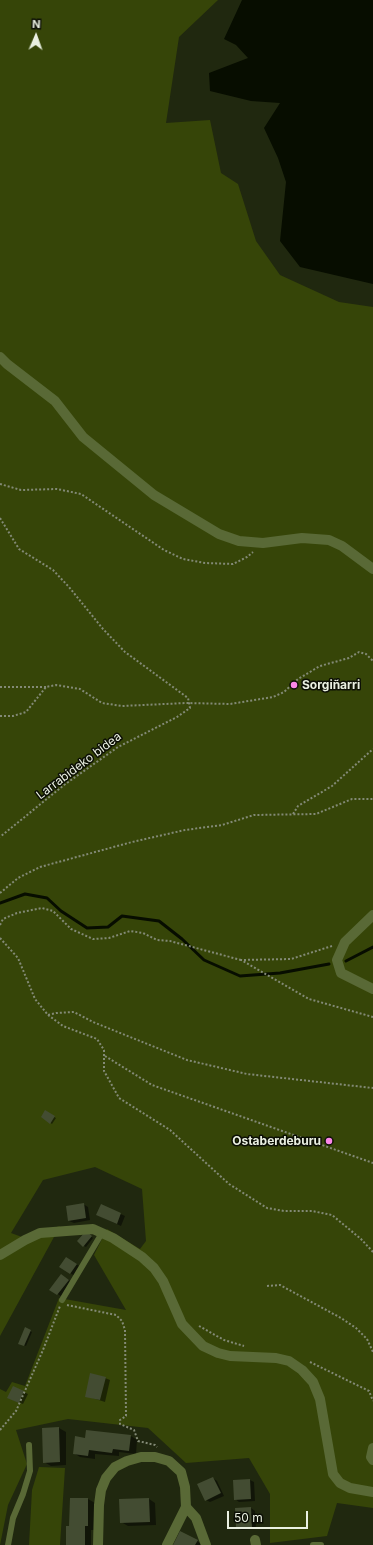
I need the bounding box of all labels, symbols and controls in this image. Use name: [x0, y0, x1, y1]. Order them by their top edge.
north arrow: [16, 16, 56, 56]
text: N: [32, 17, 41, 31]
place label: Sorgiñarri: [302, 678, 360, 692]
marker: Sorgiñarri: [289, 680, 299, 690]
street label: Larrabideko bidea: [34, 729, 124, 803]
place label: Ostaberdeburu: [232, 1134, 321, 1148]
marker: Ostaberdeburu: [324, 1136, 334, 1146]
scale bar: [229, 1503, 310, 1529]
text: 50 m: [234, 1510, 263, 1525]

